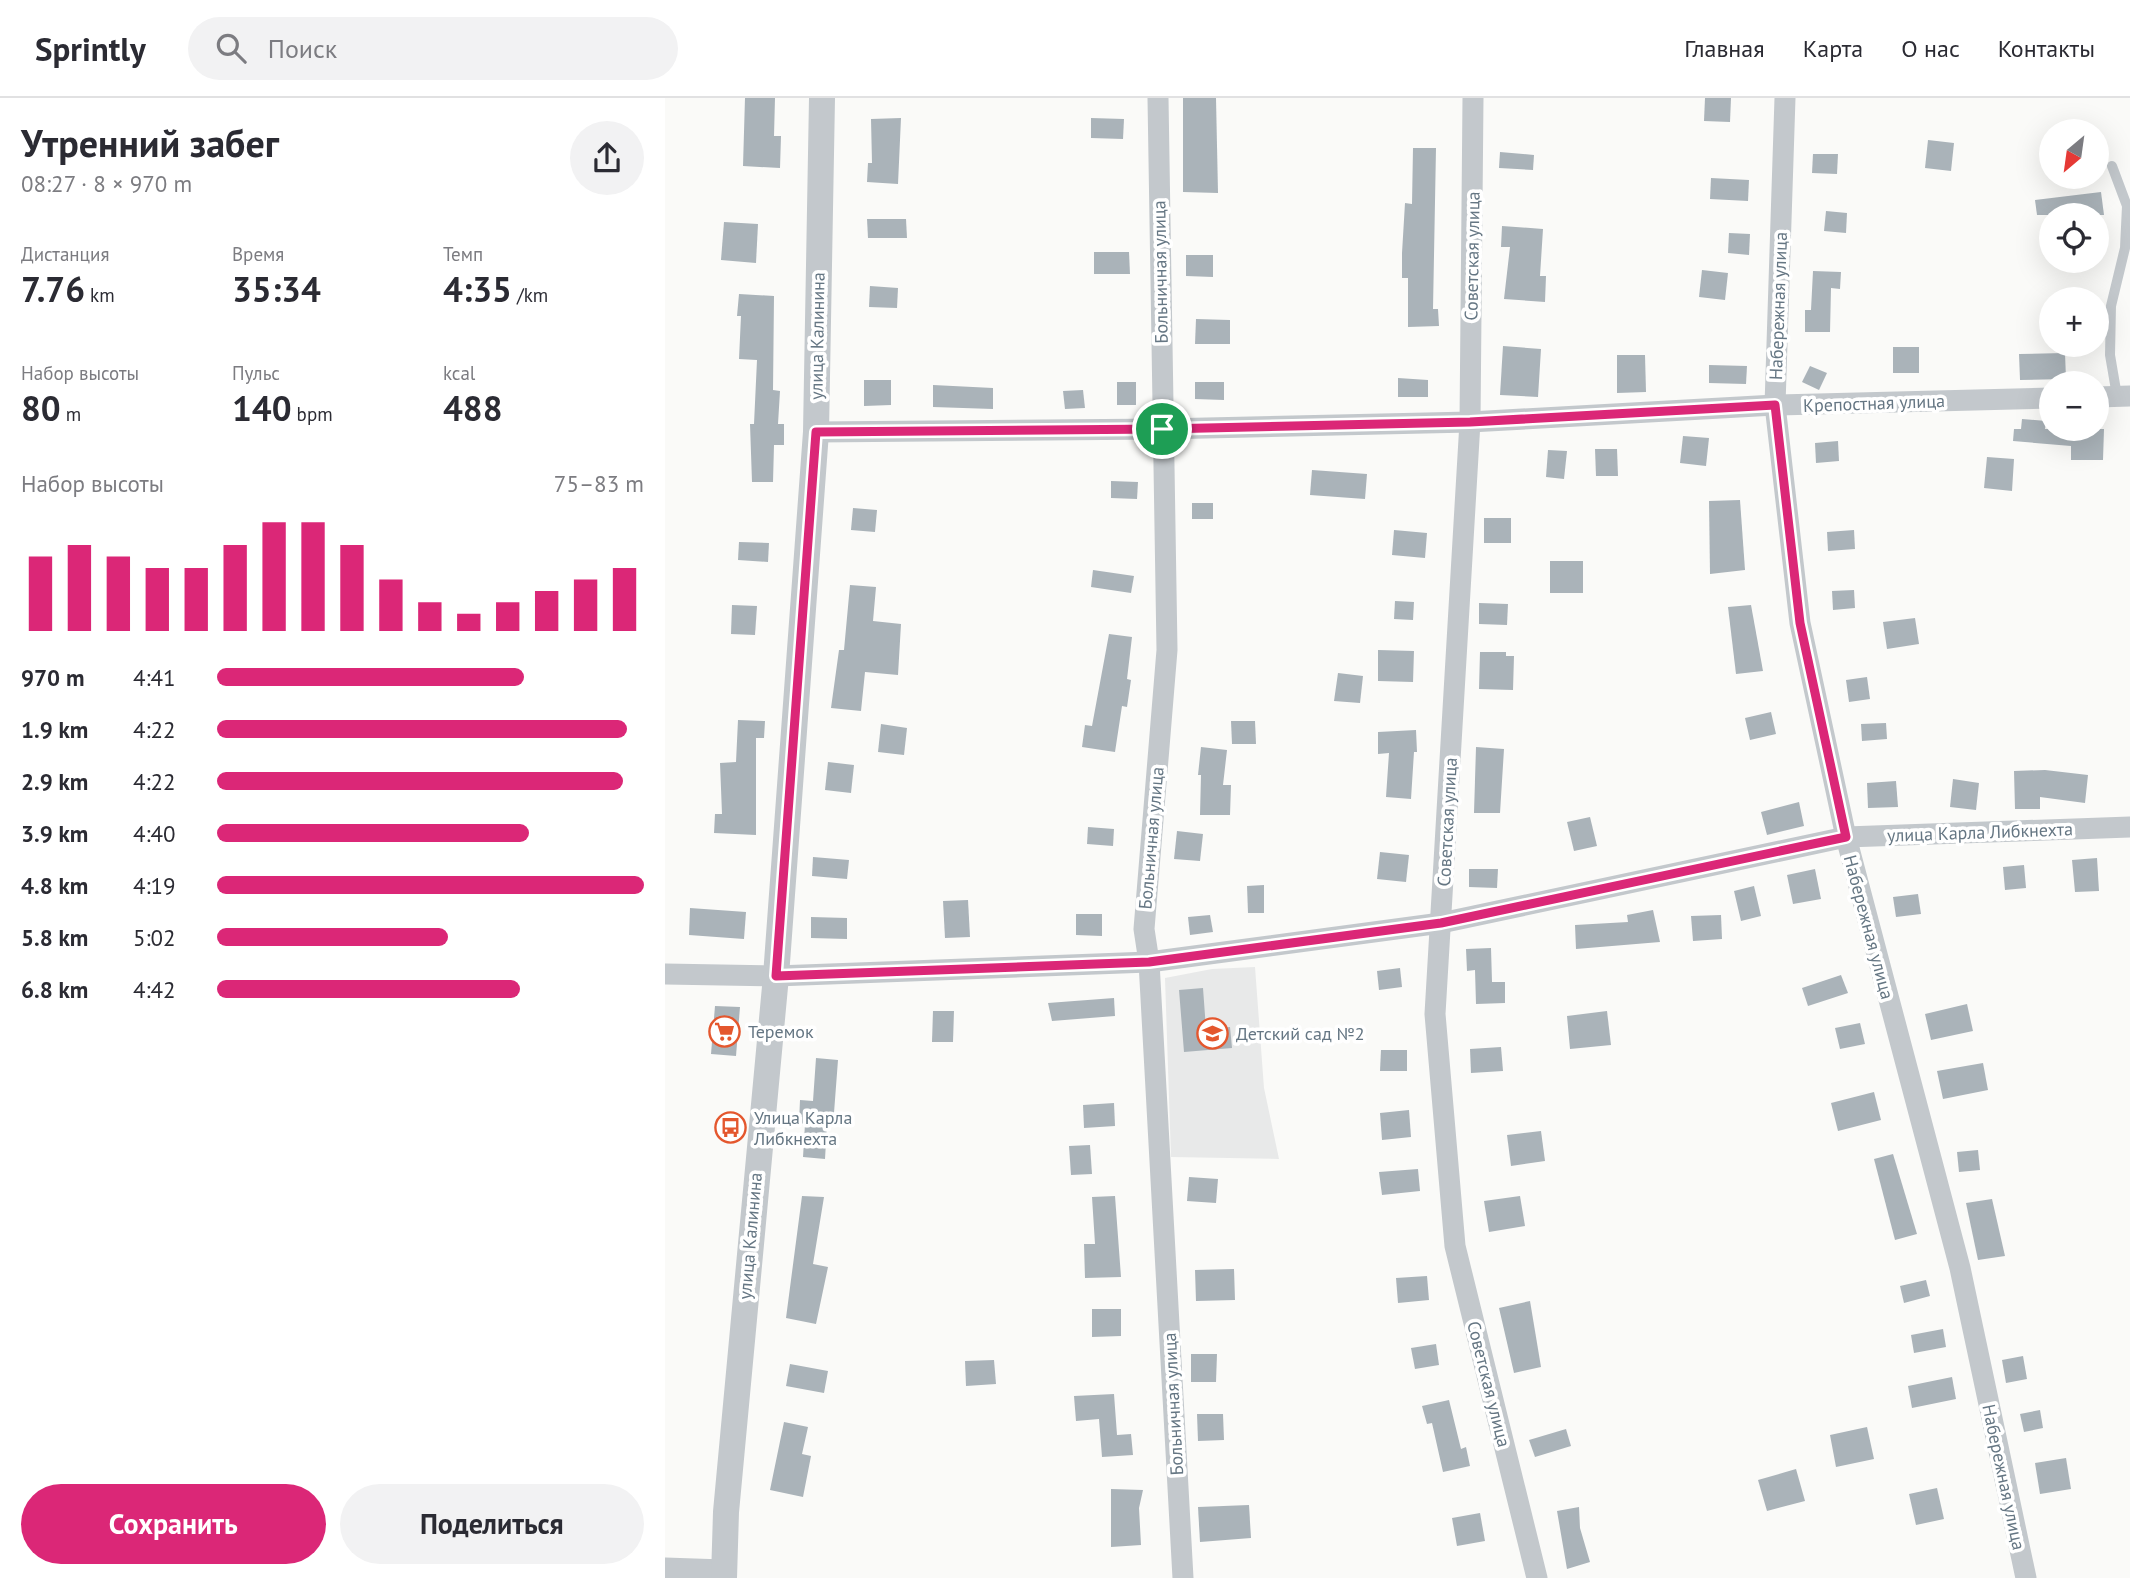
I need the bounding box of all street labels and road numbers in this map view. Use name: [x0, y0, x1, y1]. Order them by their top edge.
street label: Советская улица: [1459, 191, 1485, 321]
street label: Больничная улица: [1147, 200, 1173, 344]
street label: Набережная улица: [1764, 232, 1792, 380]
street label: улица Калинина: [804, 272, 830, 400]
street label: Крепостная улица: [1803, 389, 1945, 417]
street label: Советская улица: [1432, 757, 1462, 887]
street label: Больничная улица: [1133, 766, 1169, 910]
street label: улица Карла Либкнехта: [1887, 817, 2073, 847]
street label: Набережная улица: [1839, 852, 1899, 1002]
street label: улица Калинина: [733, 1171, 767, 1301]
street label: Советская улица: [1462, 1319, 1516, 1449]
street label: Больничная улица: [1158, 1332, 1188, 1476]
street label: Набережная улица: [1977, 1402, 2031, 1552]

